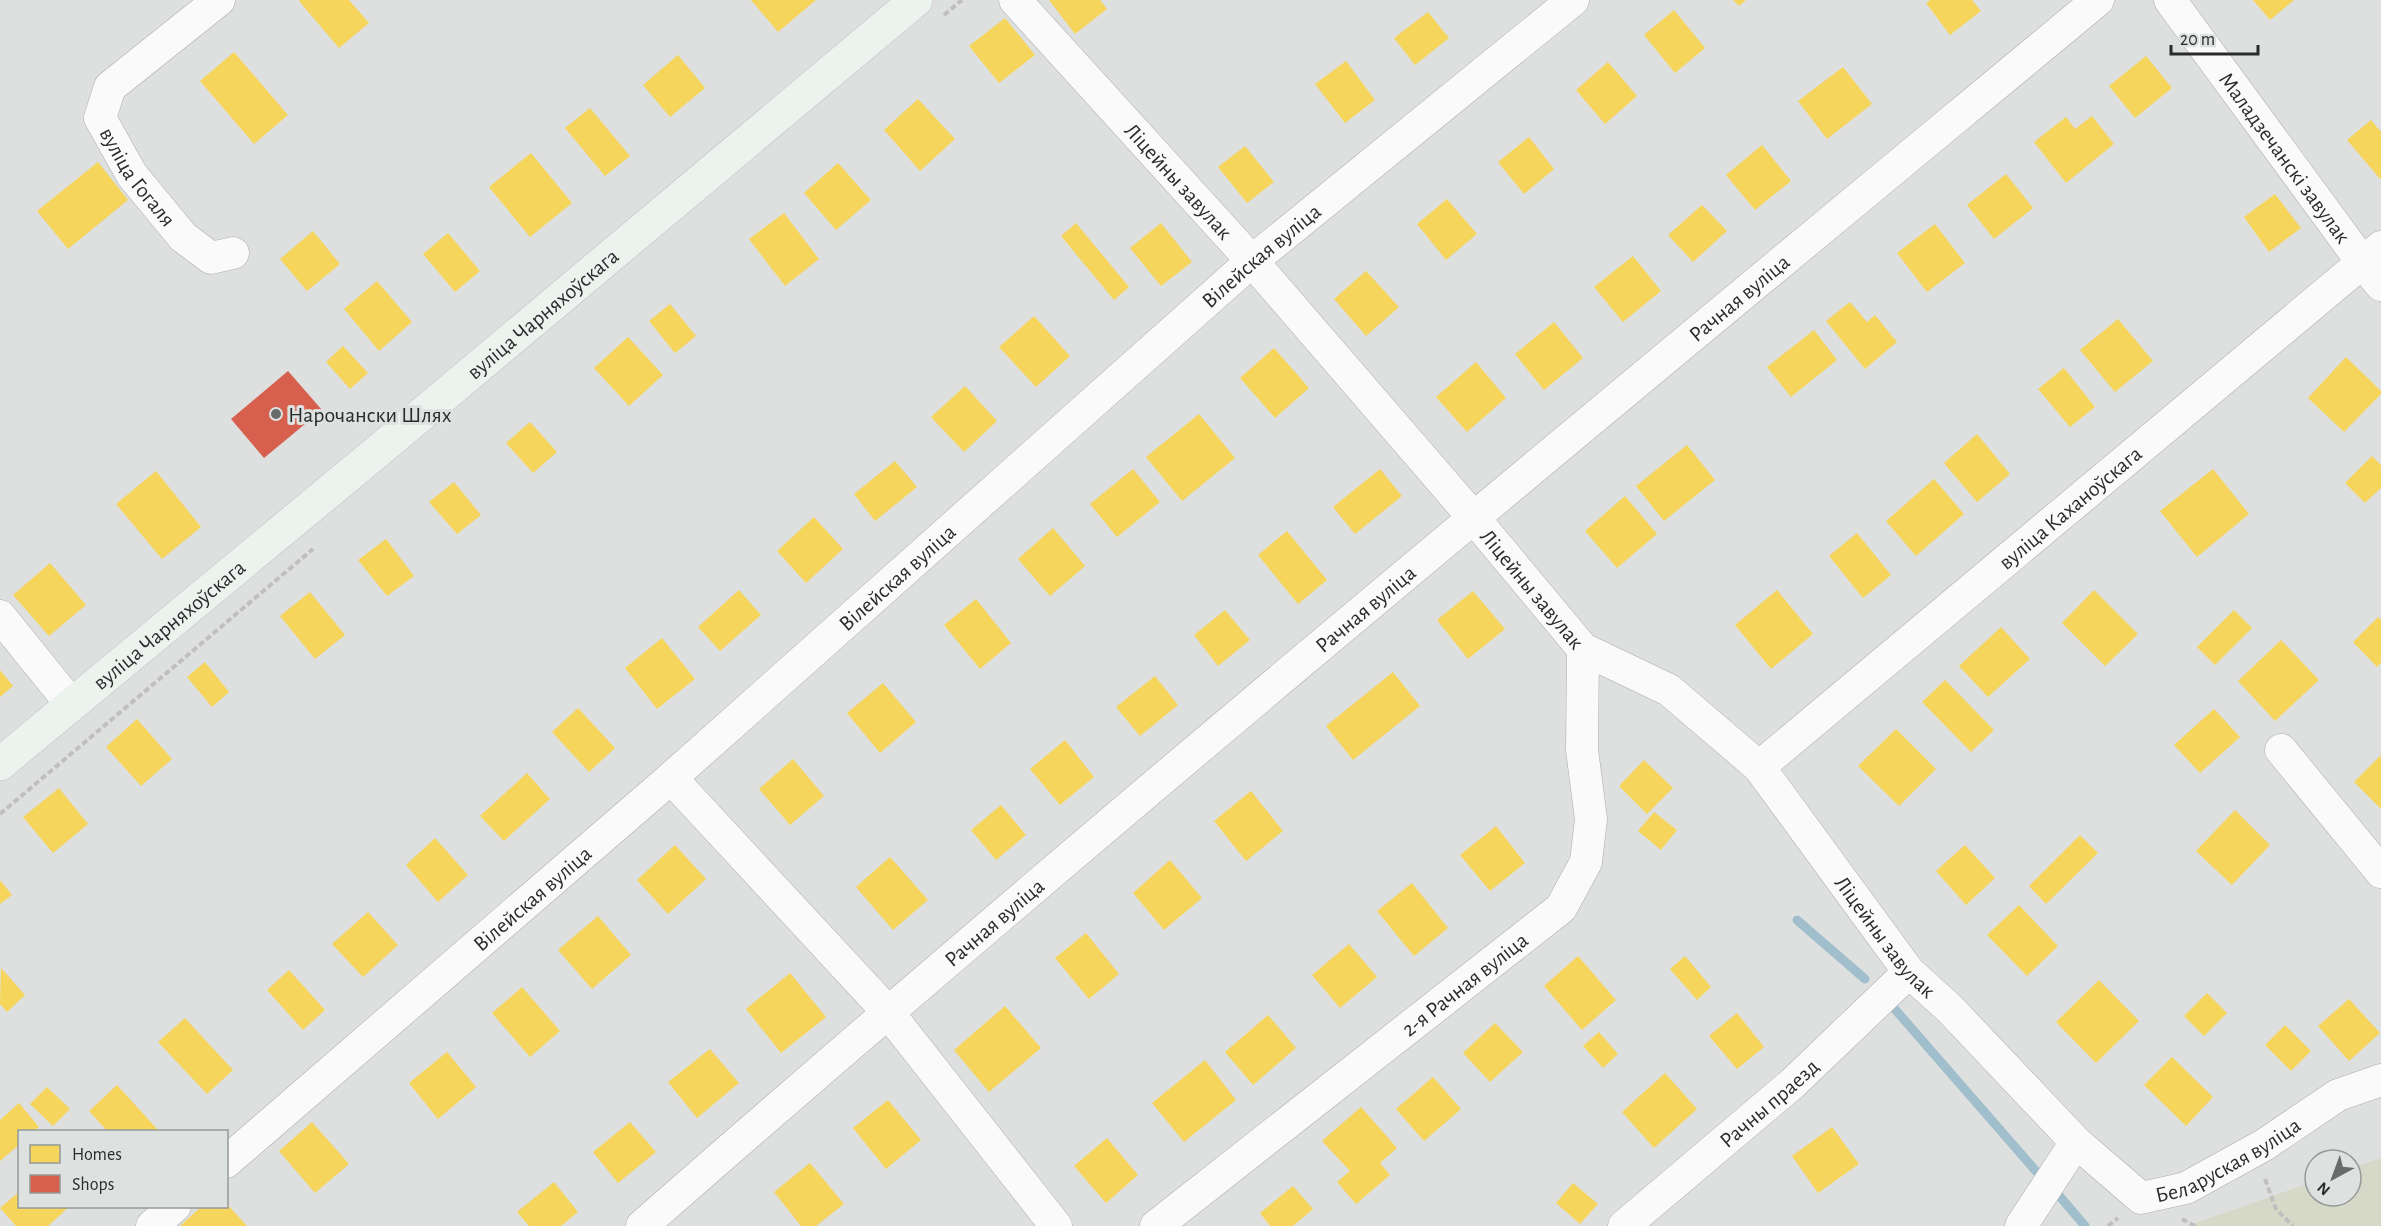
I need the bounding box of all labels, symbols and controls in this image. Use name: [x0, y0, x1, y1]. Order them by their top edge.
scale bar: [2171, 18, 2258, 56]
text: 20 m: [2180, 31, 2215, 49]
street label: Маладзечанскі завулак: [2215, 68, 2354, 247]
street label: Ліцейны завулак: [1120, 119, 1236, 244]
street label: вуліца Гогаля: [95, 124, 179, 231]
street label: Вілейская вуліца: [1198, 200, 1325, 312]
street label: вуліца Чарняхоўскага: [463, 245, 623, 384]
street label: Рачная вуліца: [1685, 251, 1794, 346]
place label: Нарочански Шлях: [288, 404, 452, 426]
marker: Нарочански Шлях: [269, 407, 283, 421]
street label: вуліца Каханоўскага: [1995, 442, 2146, 574]
street label: Вілейская вуліца: [835, 520, 960, 635]
street label: Ліцейны завулак: [1476, 525, 1588, 653]
street label: вуліца Чарняхоўскага: [89, 556, 250, 694]
street label: Рачная вуліца: [1312, 561, 1420, 657]
street label: Вілейская вуліца: [469, 842, 596, 955]
street label: Ліцейны завулак: [1831, 872, 1939, 1002]
street label: Рачная вуліца: [941, 874, 1048, 971]
street label: 2-я Рачная вуліца: [1398, 929, 1532, 1041]
street label: Рачны праезд: [1716, 1055, 1823, 1152]
street label: Беларуская вуліца: [2153, 1114, 2305, 1207]
legend: [18, 1130, 228, 1208]
text: Homes: [72, 1146, 122, 1164]
north arrow: [2303, 1148, 2363, 1208]
text: Shops: [72, 1176, 114, 1194]
text: N: [2314, 1179, 2333, 1198]

